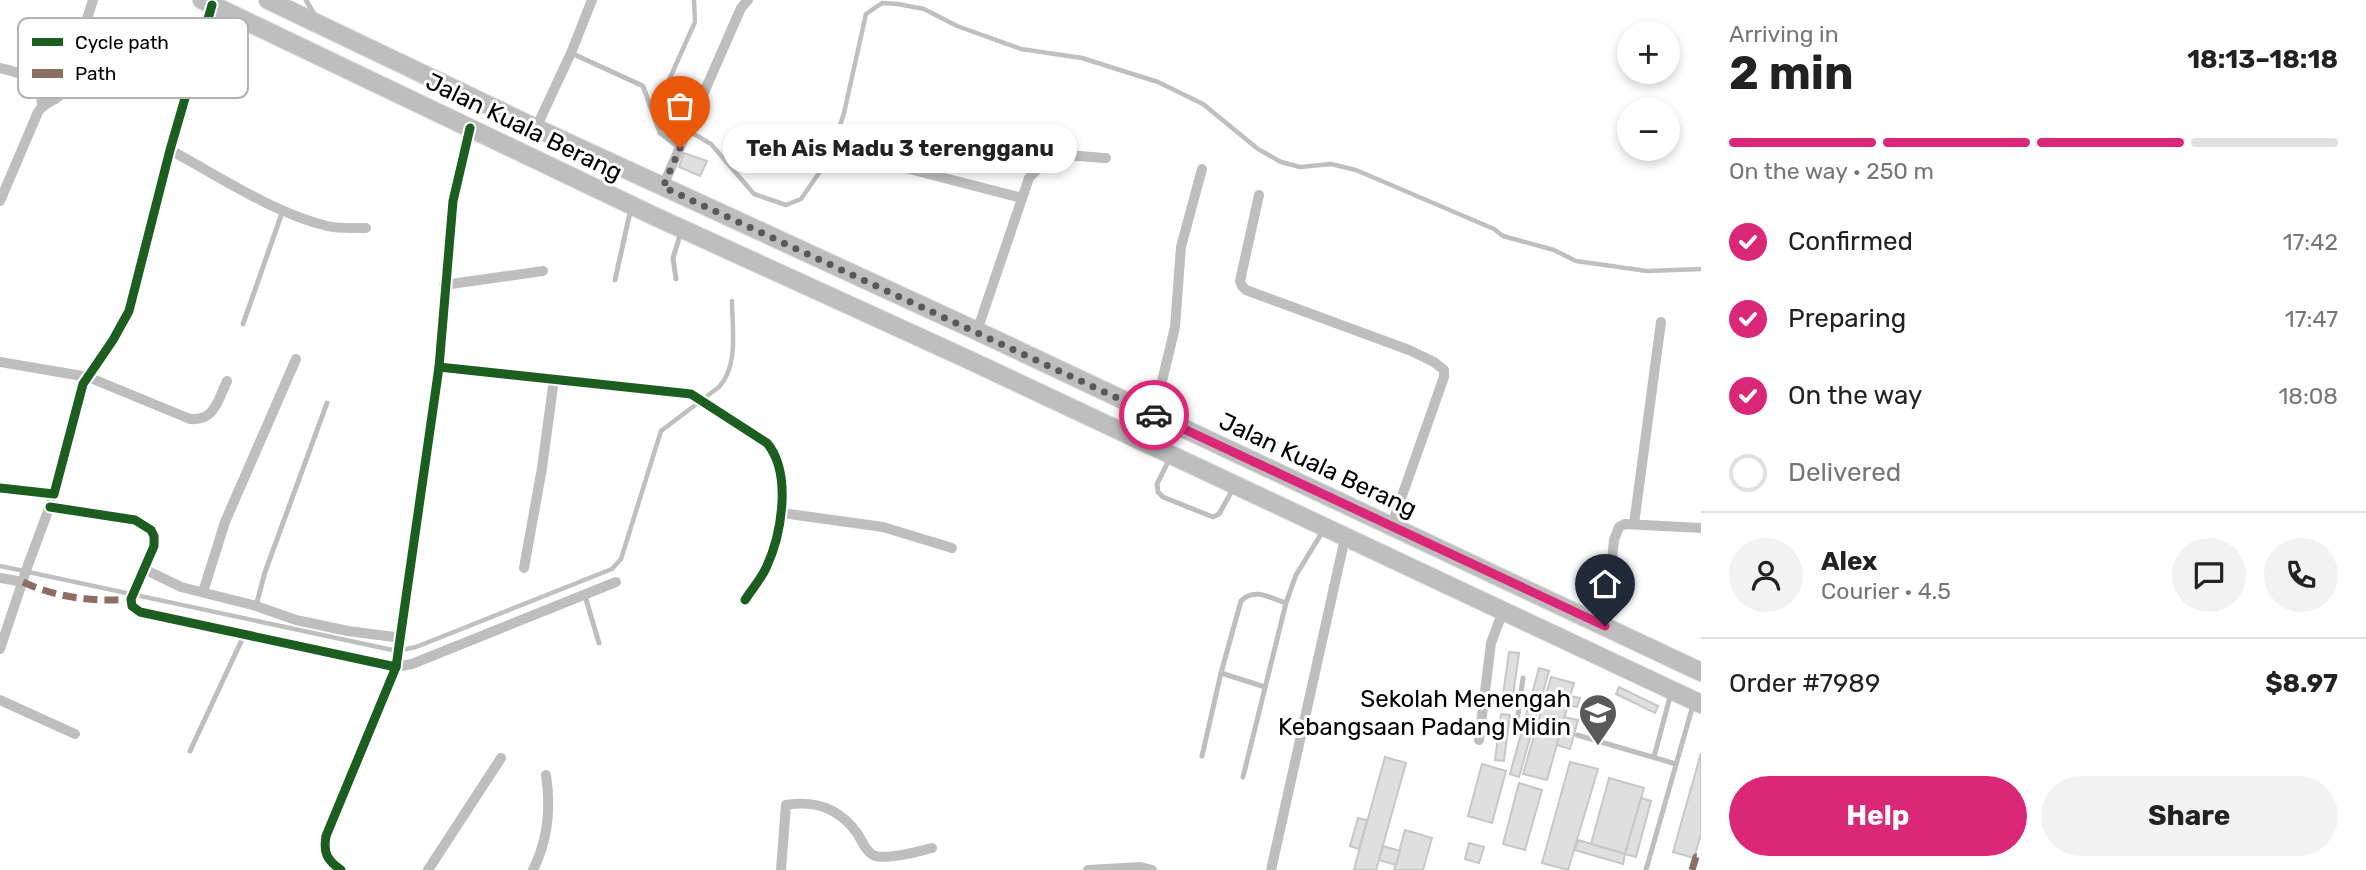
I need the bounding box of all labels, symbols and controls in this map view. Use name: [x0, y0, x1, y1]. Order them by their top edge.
legend: [18, 18, 248, 98]
text: Arriving in: [1729, 20, 1839, 48]
map controls: [1617, 21, 1680, 161]
button: +: [1617, 21, 1680, 84]
text: Cycle path: [75, 31, 169, 54]
text: 18:13–18:18: [2187, 44, 2338, 75]
text: 2 min: [1729, 46, 1854, 101]
text: Path: [75, 62, 116, 85]
street label: Jalan Kuala Berang: [421, 67, 627, 187]
pin: [650, 76, 710, 148]
icon: bag: [661, 87, 699, 125]
button: −: [1617, 98, 1680, 161]
callout: Teh Ais Madu 3 terengganu: [722, 124, 1076, 172]
text: Teh Ais Madu 3 terengganu: [746, 134, 1054, 162]
text: On the way · 250 m: [1729, 157, 1934, 185]
icon: check: [1729, 223, 1767, 261]
text: Confirmed: [1788, 226, 1913, 257]
text: 17:42: [2283, 228, 2338, 256]
icon: check: [1729, 300, 1767, 338]
text: Preparing: [1788, 303, 1906, 334]
text: 17:47: [2285, 305, 2338, 333]
icon: check: [1729, 377, 1767, 415]
courier: [1119, 380, 1189, 450]
text: On the way: [1788, 380, 1922, 411]
text: 18:08: [2278, 382, 2338, 410]
icon: car: [1135, 396, 1173, 434]
street label: Jalan Kuala Berang: [1215, 407, 1421, 523]
text: Delivered: [1788, 457, 1901, 488]
button: person: [1729, 538, 1803, 612]
button: chat: [2172, 538, 2246, 612]
button: phone: [2264, 538, 2338, 612]
text: Alex: [1821, 546, 1877, 577]
pin: [1575, 554, 1635, 626]
icon: home: [1586, 565, 1624, 603]
text: Courier · 4.5: [1821, 577, 1951, 605]
text: Order #7989: [1729, 668, 1880, 699]
text: $8.97: [2265, 668, 2338, 699]
place label: Sekolah Menengah Kebangsaan Padang Midin: [1278, 685, 1571, 741]
school or university icon: Sekolah Menengah Kebangsaan Padang Midin: [1577, 692, 1619, 747]
button: Help: [1729, 776, 2027, 856]
button: Share: [2041, 776, 2338, 856]

